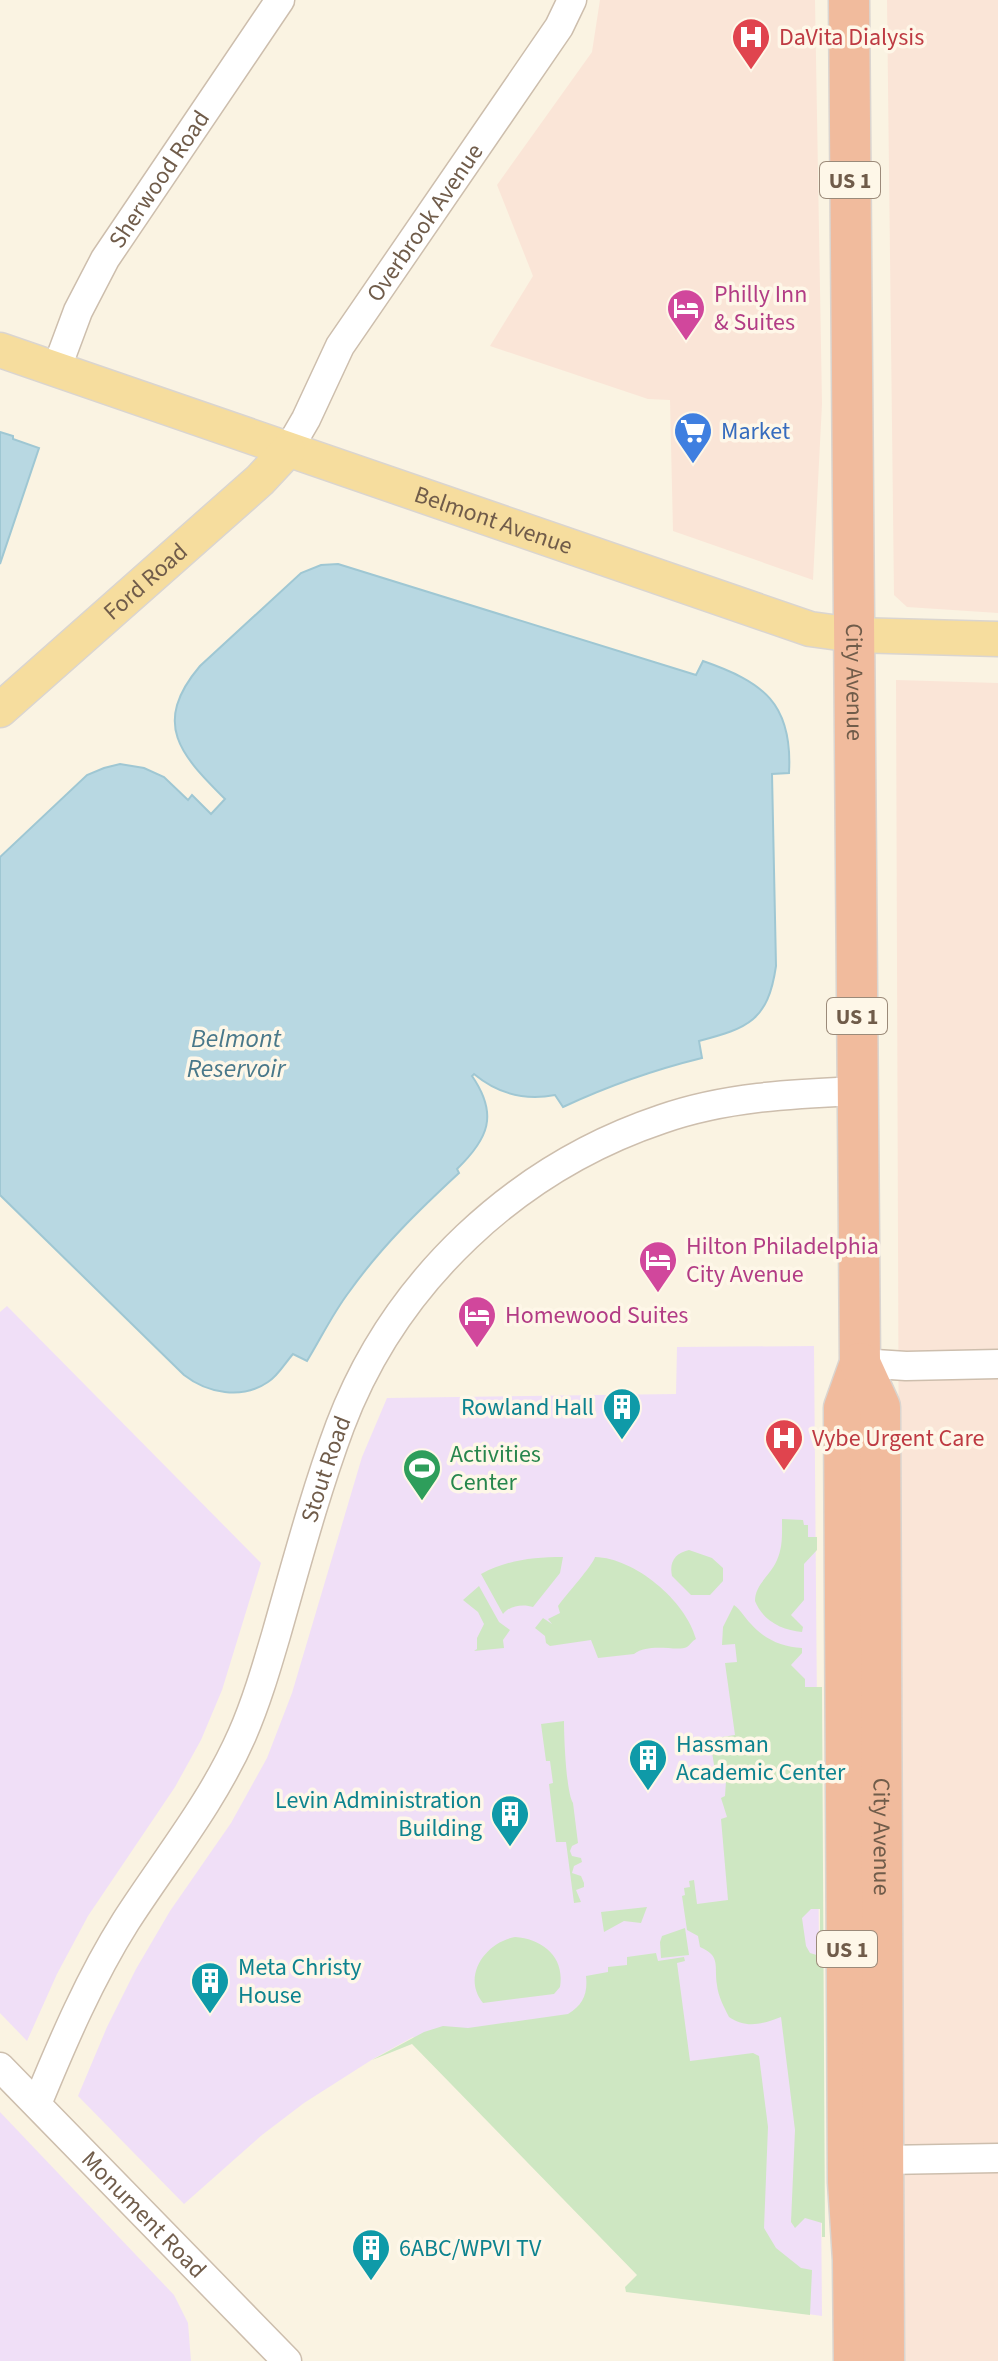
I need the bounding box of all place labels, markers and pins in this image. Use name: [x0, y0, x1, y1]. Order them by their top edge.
hospital icon: DaVita Dialysis: [730, 16, 772, 71]
place label: DaVita Dialysis: [779, 20, 924, 55]
place label: Philly Inn & Suites: [714, 277, 807, 340]
hotel icon: Philly Inn & Suites: [665, 287, 707, 342]
supermarket icon: Market: [672, 410, 714, 465]
place label: Market: [721, 414, 790, 449]
place label: Hilton Philadelphia City Avenue: [686, 1229, 879, 1292]
hotel icon: Hilton Philadelphia City Avenue: [637, 1239, 679, 1294]
hotel icon: Homewood Suites: [456, 1294, 498, 1349]
place label: Homewood Suites: [505, 1298, 688, 1333]
building icon: Rowland Hall: [601, 1386, 643, 1441]
place label: Rowland Hall: [461, 1390, 594, 1425]
hospital icon: Vybe Urgent Care: [763, 1417, 805, 1472]
place label: Vybe Urgent Care: [812, 1421, 984, 1456]
place label: Activities Center: [450, 1437, 541, 1500]
sports icon: Activities Center: [401, 1447, 443, 1502]
place label: Hassman Academic Center: [676, 1727, 846, 1790]
building icon: Hassman Academic Center: [627, 1737, 669, 1792]
place label: Levin Administration Building: [275, 1783, 482, 1846]
building icon: Levin Administration Building: [489, 1793, 531, 1848]
place label: Meta Christy House: [238, 1950, 362, 2013]
building icon: Meta Christy House: [189, 1960, 231, 2015]
building icon: 6ABC/WPVI TV: [350, 2227, 392, 2282]
place label: 6ABC/WPVI TV: [399, 2231, 542, 2266]

